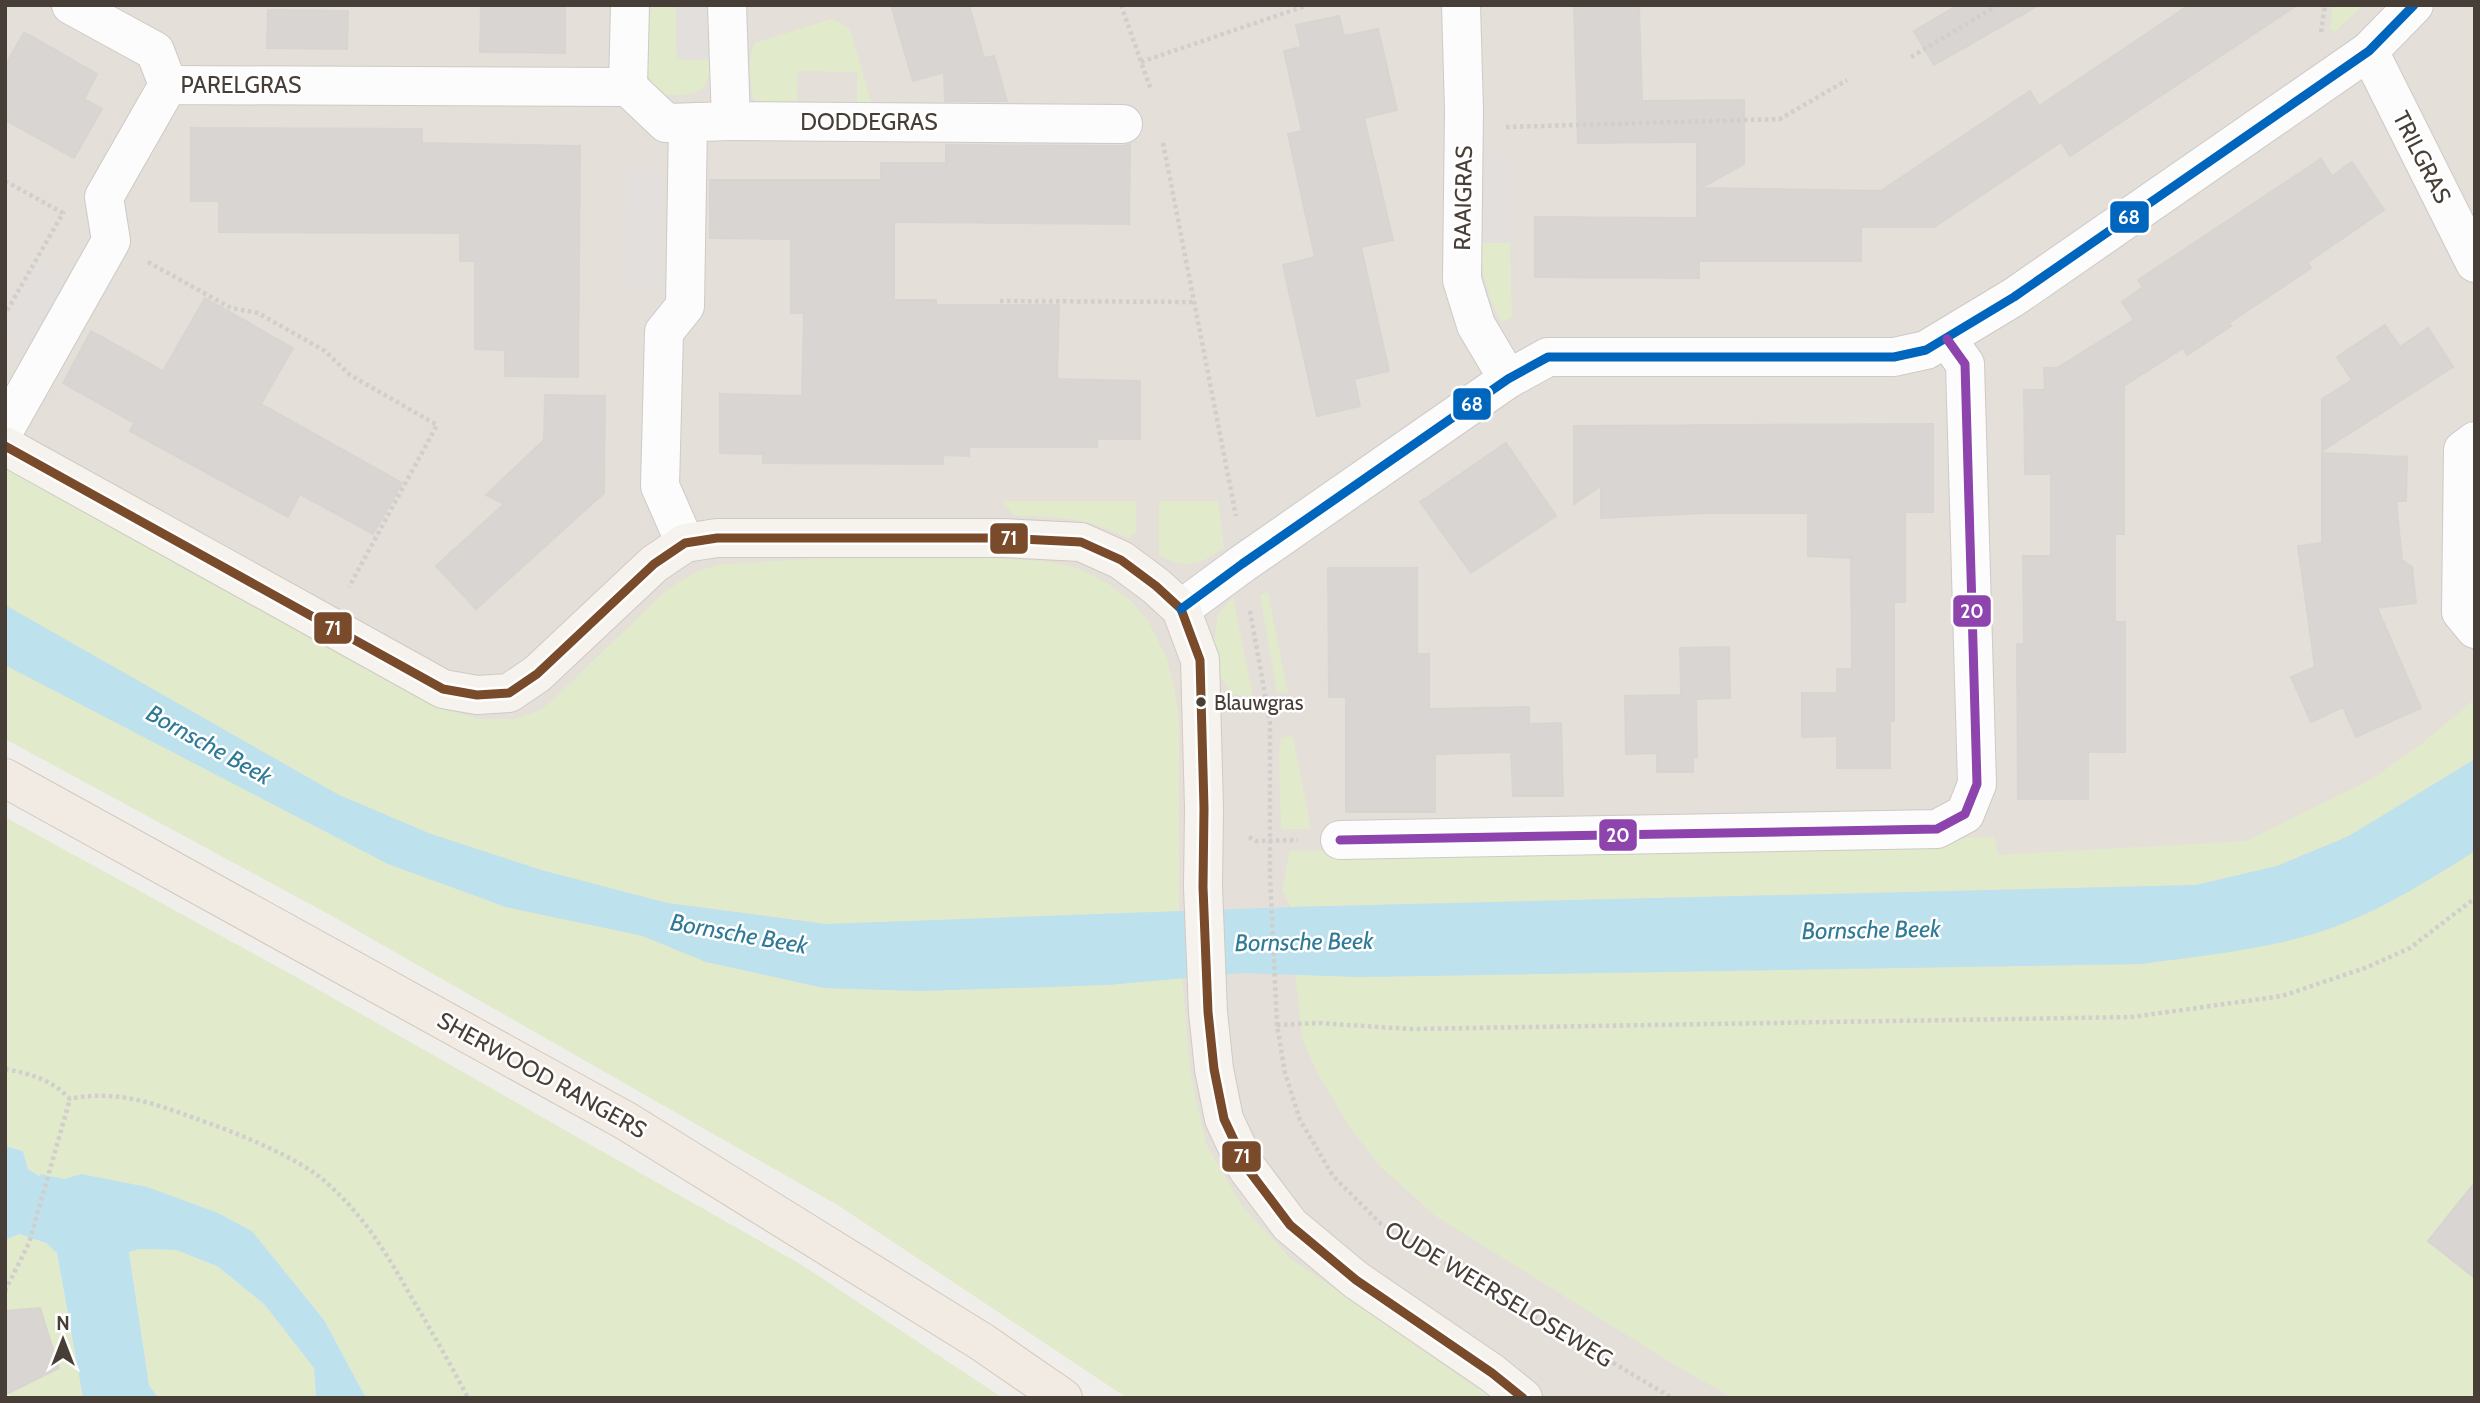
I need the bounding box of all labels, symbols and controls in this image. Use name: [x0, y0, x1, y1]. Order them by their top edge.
street label: PARELGRAS: [181, 71, 301, 99]
street label: TRILGRAS: [2387, 106, 2457, 208]
street label: DODDEGRAS: [800, 108, 938, 136]
street label: RAAIGRAS: [1448, 145, 1478, 251]
line badge: 68: [2109, 200, 2150, 234]
text: 68: [2118, 206, 2140, 229]
line badge: 68: [1452, 387, 1492, 421]
text: 68: [1461, 393, 1483, 416]
line badge: 71: [989, 522, 1029, 555]
text: 71: [1001, 527, 1017, 550]
line badge: 20: [1952, 594, 1992, 628]
text: 20: [1960, 600, 1984, 623]
line badge: 71: [313, 611, 353, 645]
text: 71: [325, 617, 341, 640]
place label: Blauwgras: [1214, 690, 1304, 715]
marker: Blauwgras: [1194, 695, 1208, 709]
water label: Bornsche Beek: [142, 698, 278, 791]
line badge: 20: [1598, 818, 1638, 852]
text: 20: [1606, 824, 1630, 847]
water label: Bornsche Beek: [668, 907, 811, 960]
water label: Bornsche Beek: [1801, 914, 1941, 945]
water label: Bornsche Beek: [1234, 926, 1374, 957]
street label: SHERWOOD RANGERS: [432, 1006, 652, 1144]
line badge: 71: [1221, 1140, 1262, 1173]
text: 71: [1234, 1145, 1250, 1168]
street label: OUDE WEERSELOSEWEG: [1380, 1215, 1618, 1373]
north arrow: [28, 1305, 98, 1375]
text: N: [56, 1312, 70, 1335]

